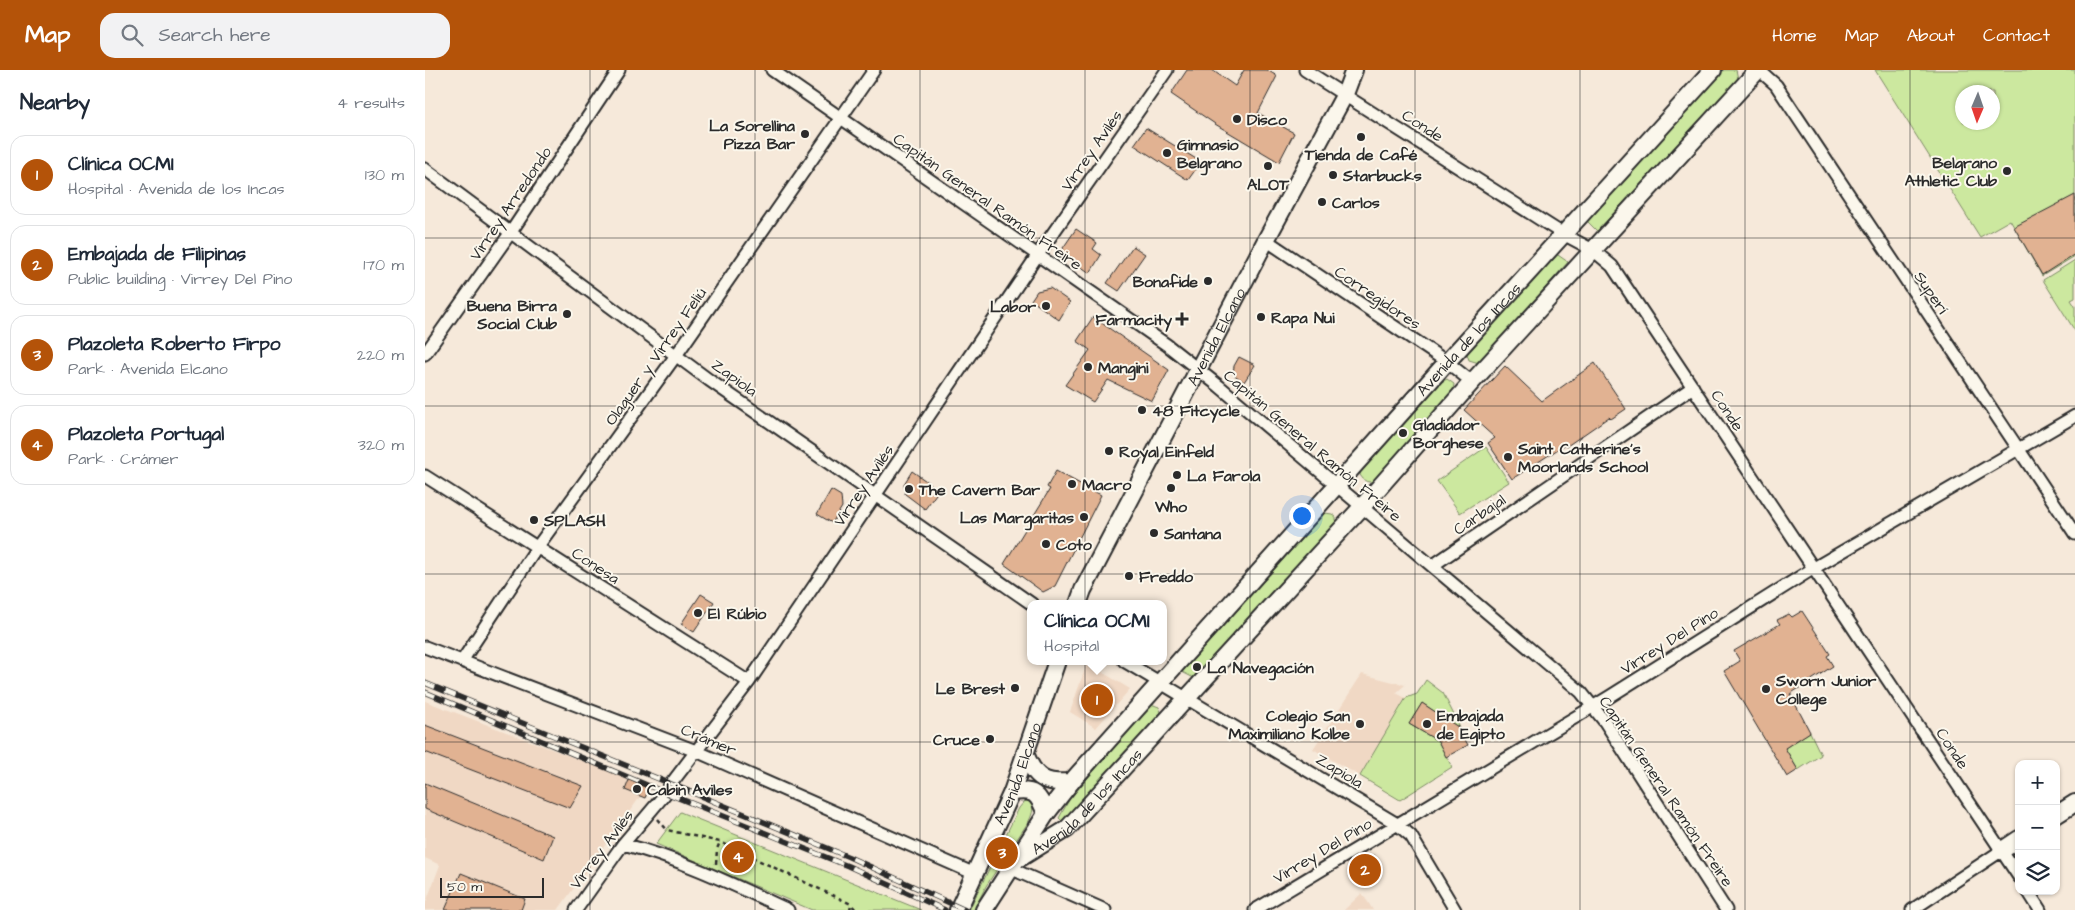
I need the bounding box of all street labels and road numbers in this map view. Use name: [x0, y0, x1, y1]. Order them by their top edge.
street label: Conde: [1398, 104, 1448, 148]
street label: Virrey Avilés: [1056, 106, 1129, 196]
street label: Capitán General Ramón Freire: [889, 128, 1087, 276]
street label: Virrey Arredondo: [465, 142, 558, 265]
street label: Corregidores: [1329, 261, 1425, 336]
street label: Superí: [1909, 267, 1954, 319]
street label: Avenida de los Incas: [1412, 278, 1526, 401]
street label: Olaguer y Virrey Feliú: [600, 283, 713, 430]
street label: Avenida Elcano: [1182, 284, 1251, 390]
street label: Zapiola: [707, 354, 762, 402]
street label: Capitán General Ramón Freire: [1219, 365, 1406, 527]
street label: Conde: [1705, 386, 1749, 436]
street label: Virrey Avilés: [828, 440, 900, 531]
street label: Carbajal: [1449, 489, 1510, 540]
street label: Conesa: [567, 542, 624, 590]
street label: Virrey Del Pino: [1616, 602, 1723, 681]
street label: Capitán General Ramón Freire: [1594, 692, 1739, 892]
street label: Crámer: [678, 718, 740, 761]
street label: Avenida Elcano: [989, 720, 1047, 828]
street label: Conde: [1930, 724, 1974, 774]
street label: Avenida de los Incas: [1028, 744, 1148, 860]
street label: Zapiola: [1312, 748, 1367, 794]
street label: Virrey Avilés: [565, 805, 640, 894]
street label: Virrey Del Pino: [1269, 813, 1376, 890]

